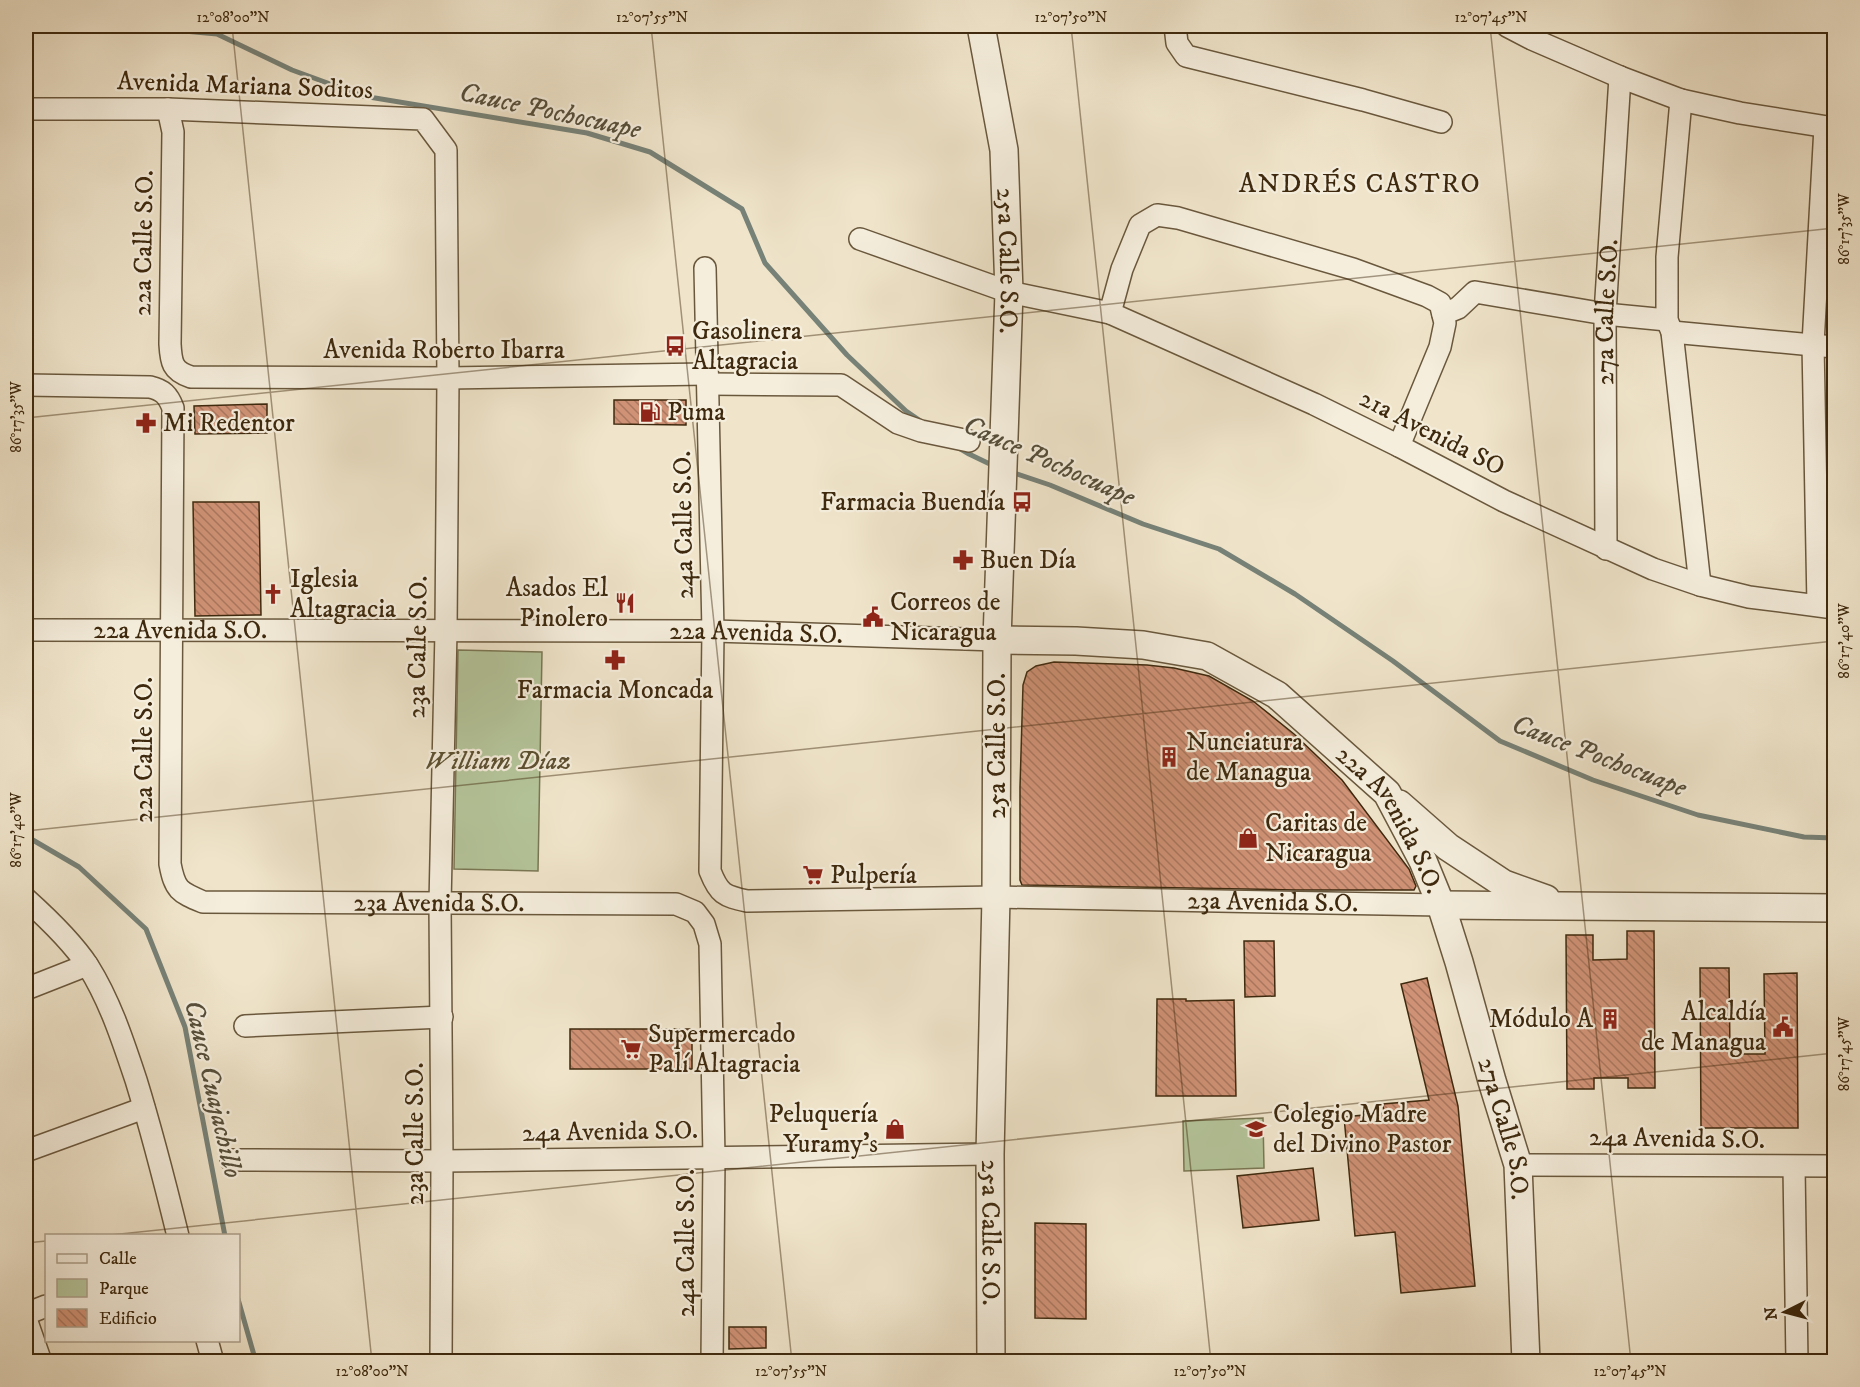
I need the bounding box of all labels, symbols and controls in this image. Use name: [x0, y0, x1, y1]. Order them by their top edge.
text: 12°08'00"N: [197, 8, 270, 27]
text: 12°07'55"N: [616, 8, 688, 27]
text: 12°07'50"N: [1035, 8, 1107, 27]
text: 12°07'45"N: [1454, 8, 1528, 27]
street label: Avenida Mariana Soditos: [116, 65, 374, 107]
water label: Cauce Pochocuape: [456, 75, 645, 147]
district label: ANDRÉS CASTRO: [1239, 167, 1481, 201]
street label: 22a Calle S.O.: [126, 170, 162, 316]
street label: 25a Calle S.O.: [989, 187, 1026, 334]
text: 86°17'35"W: [1835, 193, 1854, 265]
street label: 27a Calle S.O.: [1589, 238, 1626, 385]
place label: Gasolinera Altagracia: [692, 315, 802, 378]
street label: Avenida Roberto Ibarra: [323, 334, 565, 367]
bus stop icon: Gasolinera Altagracia: [663, 334, 687, 358]
text: 86°17'35"W: [7, 381, 26, 453]
street label: 21a Avenida SO: [1354, 382, 1510, 484]
place label: Puma: [667, 396, 725, 429]
fuel station icon: Puma: [638, 400, 662, 424]
place label: Mi Redentor: [163, 407, 295, 440]
water label: Cauce Pochocuape: [958, 408, 1141, 514]
pharmacy icon: Mi Redentor: [134, 411, 158, 435]
street label: 24a Calle S.O.: [666, 451, 702, 599]
place label: Farmacia Buendía: [820, 486, 1005, 519]
bus stop icon: Farmacia Buendía: [1010, 490, 1034, 514]
place label: Buen Día: [980, 544, 1076, 577]
pharmacy icon: Buen Día: [951, 548, 975, 572]
place label: Iglesia Altagracia: [290, 563, 396, 626]
place label: Asados El Pinolero: [506, 572, 608, 635]
street label: 23a Calle S.O.: [400, 575, 436, 719]
church icon: Iglesia Altagracia: [261, 582, 285, 606]
place label: Correos de Nicaragua: [890, 586, 1001, 649]
restaurant icon: Asados El Pinolero: [613, 591, 637, 615]
text: 86°17'40"W: [1835, 603, 1854, 679]
public building icon: Correos de Nicaragua: [861, 605, 885, 629]
street label: 22a Avenida S.O.: [93, 614, 267, 647]
street label: 22a Avenida S.O.: [669, 614, 844, 652]
pharmacy icon: Farmacia Moncada: [603, 648, 627, 672]
street label: 25a Calle S.O.: [981, 673, 1014, 819]
place label: Farmacia Moncada: [517, 674, 713, 707]
street label: 22a Calle S.O.: [128, 677, 161, 823]
water label: Cauce Pochocuape: [1507, 707, 1692, 805]
place label: Nunciatura de Managua: [1186, 726, 1311, 789]
street label: 22a Avenida S.O.: [1329, 738, 1451, 898]
park label: William Díaz: [425, 745, 571, 778]
building icon: Nunciatura de Managua: [1157, 745, 1181, 769]
text: 86°17'40"W: [7, 792, 26, 868]
place label: Caritas de Nicaragua: [1265, 807, 1372, 870]
shop icon: Caritas de Nicaragua: [1236, 826, 1260, 850]
place label: Pulpería: [830, 859, 917, 892]
supermarket icon: Pulpería: [801, 863, 825, 887]
street label: 23a Avenida S.O.: [1187, 884, 1359, 920]
street label: 23a Avenida S.O.: [353, 886, 525, 920]
place label: Alcaldía de Managua: [1641, 996, 1766, 1059]
water label: Cauce Cuajachillo: [176, 997, 250, 1181]
place label: Módulo A: [1489, 1003, 1593, 1036]
building icon: Módulo A: [1598, 1007, 1622, 1031]
public building icon: Alcaldía de Managua: [1771, 1015, 1795, 1039]
text: 86°17'45"W: [1835, 1016, 1854, 1091]
place label: Supermercado Palí Altagracia: [648, 1018, 800, 1081]
supermarket icon: Supermercado Palí Altagracia: [619, 1037, 643, 1061]
street label: 27a Calle S.O.: [1470, 1054, 1536, 1201]
street label: 23a Calle S.O.: [399, 1062, 432, 1206]
place label: Peluquería Yuramy's: [769, 1098, 878, 1161]
place label: Colegio Madre del Divino Pastor: [1273, 1098, 1452, 1161]
street label: 24a Avenida S.O.: [522, 1114, 698, 1150]
shop icon: Peluquería Yuramy's: [883, 1117, 907, 1141]
school or university icon: Colegio Madre del Divino Pastor: [1244, 1117, 1268, 1141]
street label: 24a Avenida S.O.: [1589, 1121, 1765, 1157]
street label: 25a Calle S.O.: [974, 1159, 1007, 1306]
street label: 24a Calle S.O.: [670, 1169, 703, 1317]
legend: [45, 1234, 240, 1342]
text: Calle: [99, 1248, 137, 1270]
text: Parque: [99, 1278, 149, 1300]
north arrow: [1755, 1282, 1815, 1342]
text: N: [1760, 1306, 1782, 1321]
text: Edificio: [99, 1308, 157, 1330]
text: 12°08'00"N: [336, 1362, 409, 1381]
text: 12°07'55"N: [755, 1362, 827, 1381]
text: 12°07'50"N: [1174, 1362, 1246, 1381]
text: 12°07'45"N: [1593, 1362, 1667, 1381]

